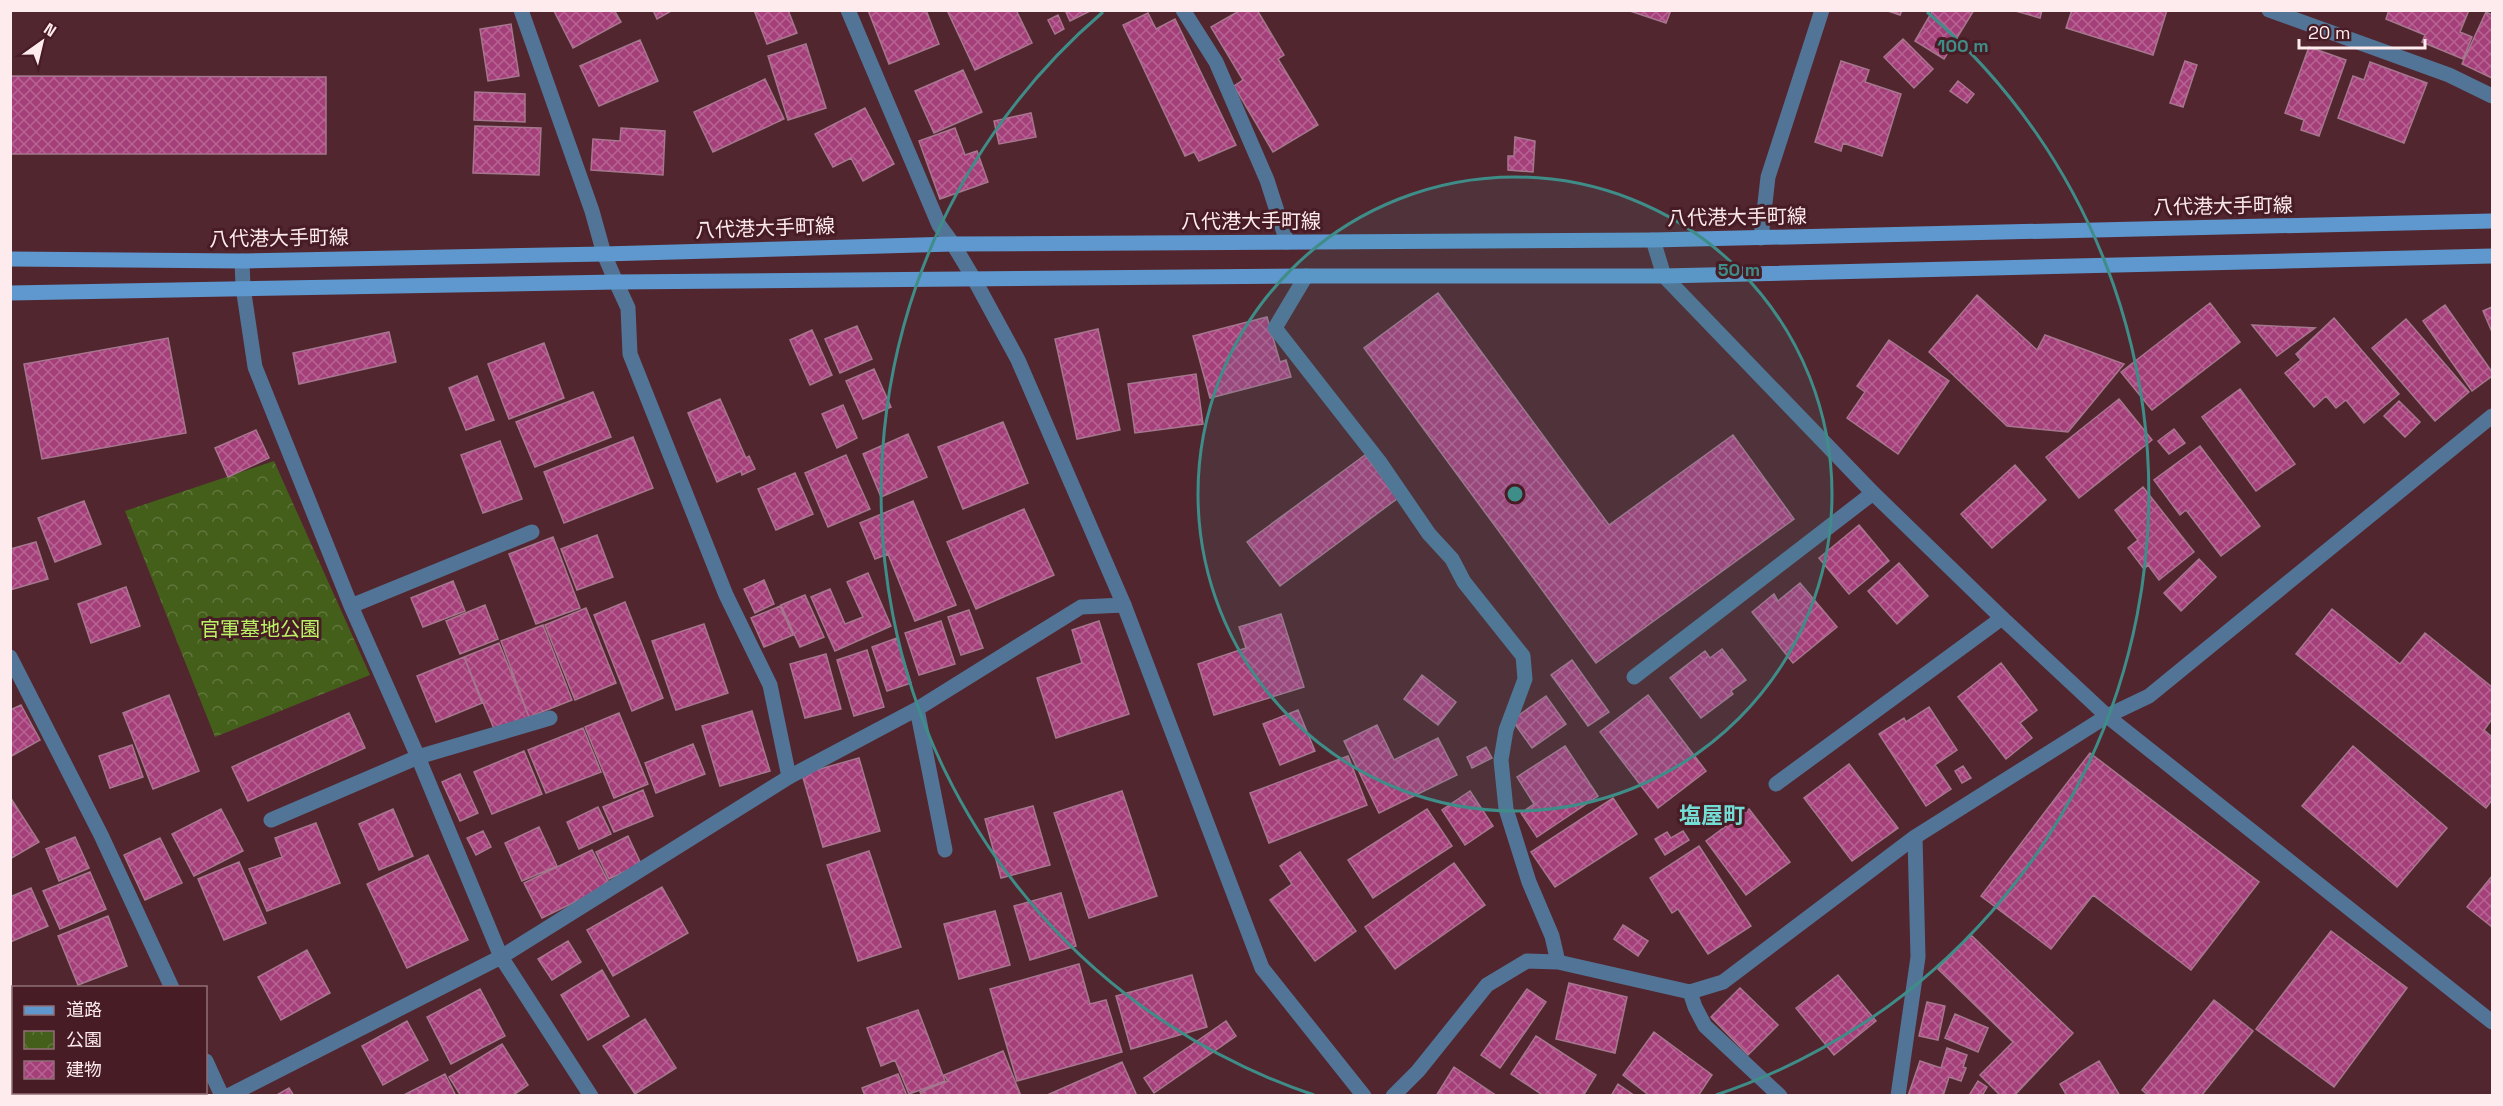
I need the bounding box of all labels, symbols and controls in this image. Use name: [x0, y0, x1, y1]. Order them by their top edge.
north arrow: [12, 12, 72, 72]
scale bar: [2299, 12, 2425, 50]
text: N: [40, 18, 60, 42]
text: 20 m: [2308, 21, 2351, 44]
text: 100 m: [1937, 34, 1989, 57]
street label: 八代港大手町線: [2153, 192, 2293, 220]
street label: 八代港大手町線: [1667, 203, 1807, 231]
street label: 八代港大手町線: [1181, 208, 1321, 234]
street label: 八代港大手町線: [695, 213, 835, 243]
street label: 八代港大手町線: [209, 224, 349, 252]
text: 50 m: [1718, 258, 1760, 281]
centre of rings: [1505, 484, 1525, 504]
park label: 官軍墓地公園: [200, 616, 320, 642]
district label: 塩屋町: [1679, 801, 1745, 829]
legend: [12, 986, 207, 1094]
text: 道路: [66, 998, 102, 1021]
text: 公園: [66, 1028, 102, 1051]
text: 建物: [66, 1058, 102, 1081]

